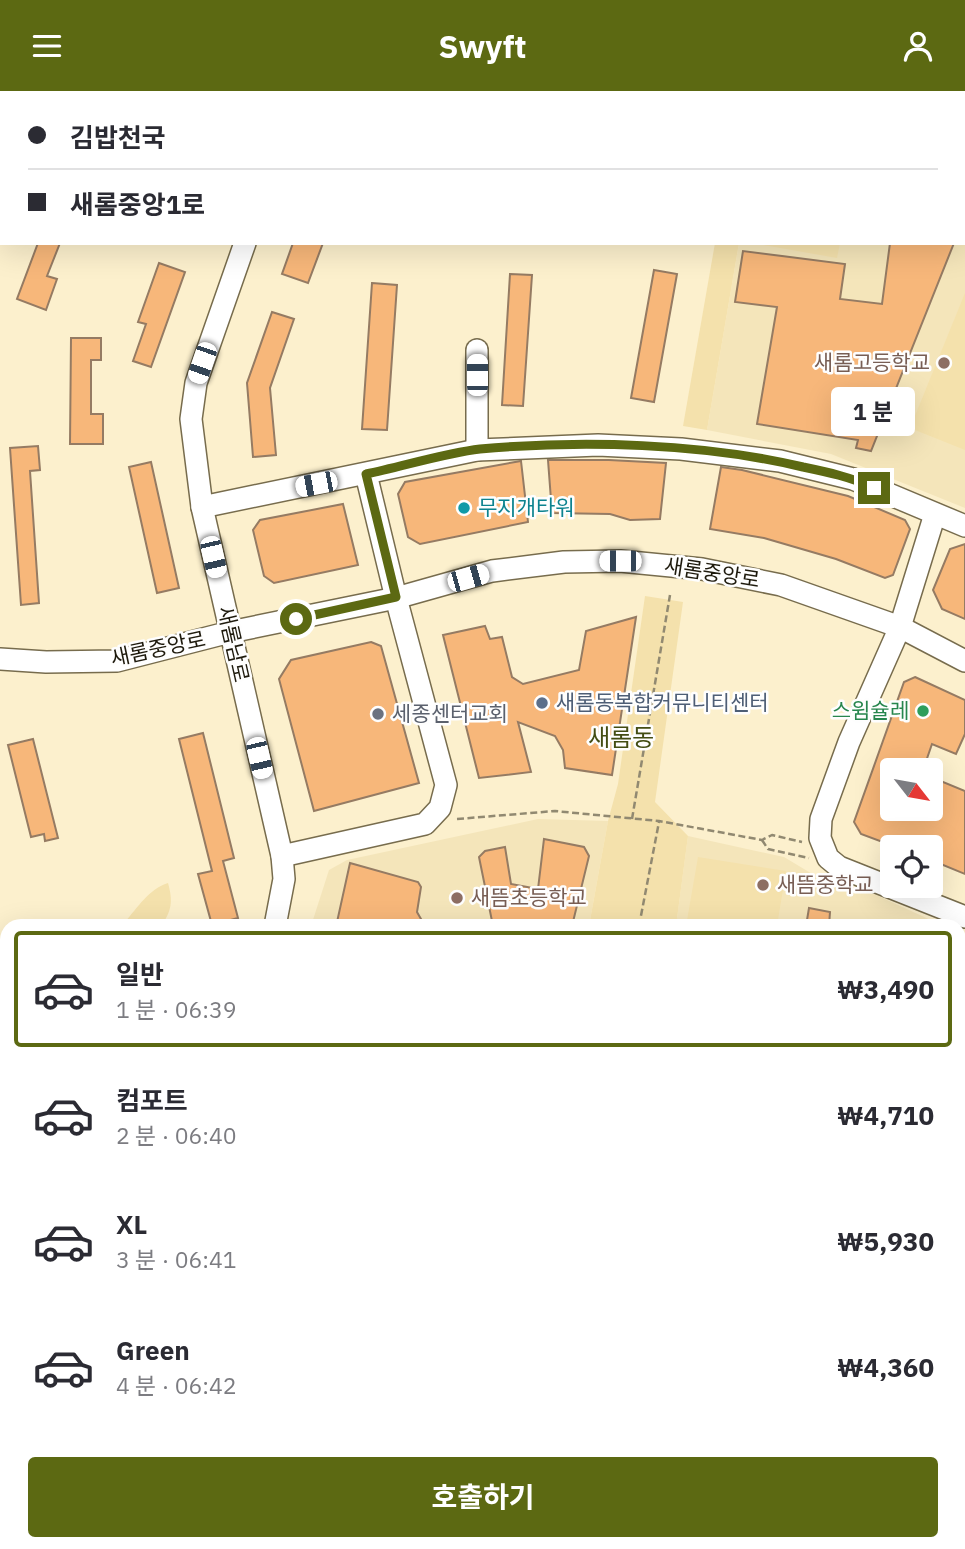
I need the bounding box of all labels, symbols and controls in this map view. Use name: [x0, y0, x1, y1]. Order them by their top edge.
text: Swyft: [438, 25, 527, 67]
icon: menu: [28, 27, 66, 65]
icon: person: [899, 27, 937, 65]
text: 김밥천국: [70, 120, 166, 154]
text: 새롬중앙1로: [70, 187, 205, 221]
car: [186, 340, 219, 386]
place label: 새롬고등학교: [814, 348, 930, 376]
car: [467, 354, 488, 396]
marker: 새롬고등학교: [936, 355, 952, 371]
callout: 1 분: [832, 387, 916, 435]
text: 1 분: [853, 396, 893, 426]
car: [294, 470, 339, 498]
route end: [858, 472, 890, 504]
place label: 무지개타워: [478, 493, 575, 521]
marker: 무지개타워: [456, 500, 472, 516]
car: [199, 534, 228, 580]
car: [600, 551, 642, 572]
street label: 새롬중앙로: [662, 551, 762, 593]
car: [445, 562, 492, 594]
street label: 새롬남로: [212, 603, 256, 685]
route start: [280, 603, 312, 635]
street label: 새롬중앙로: [108, 624, 208, 672]
place label: 새롬동복합커뮤니티센터: [556, 688, 769, 716]
marker: 새롬동복합커뮤니티센터: [534, 695, 550, 711]
place label: 스윔슐레: [832, 696, 909, 724]
place label: 세종센터교회: [392, 699, 508, 727]
marker: 스윔슐레: [915, 703, 931, 719]
marker: 세종센터교회: [370, 706, 386, 722]
district label: 새롬동: [588, 721, 654, 753]
car: [245, 735, 274, 781]
north arrow: [880, 758, 943, 821]
map controls: [880, 758, 943, 898]
button: locate: [880, 835, 943, 898]
place label: 새뜸중학교: [777, 870, 874, 898]
marker: 새뜸중학교: [755, 877, 771, 893]
place label: 새뜸초등학교: [471, 883, 587, 911]
marker: 새뜸초등학교: [449, 890, 465, 906]
text: 일반: [116, 957, 164, 991]
icon: car: [32, 958, 95, 1021]
text: ₩3,490: [837, 972, 934, 1006]
text: 1 분 · 06:39: [116, 994, 237, 1024]
text: 컴포트: [116, 1083, 188, 1117]
icon: car: [32, 1084, 95, 1147]
text: ₩4,710: [837, 1098, 934, 1132]
text: 2 분 · 06:40: [116, 1120, 237, 1150]
text: XL: [116, 1207, 147, 1241]
icon: car: [32, 1210, 95, 1273]
text: ₩5,930: [837, 1224, 934, 1258]
text: 3 분 · 06:41: [116, 1244, 237, 1274]
text: Green: [116, 1333, 190, 1367]
icon: car: [32, 1336, 95, 1399]
text: ₩4,360: [837, 1350, 934, 1384]
text: 4 분 · 06:42: [116, 1370, 237, 1400]
button: 호출하기: [28, 1457, 938, 1537]

